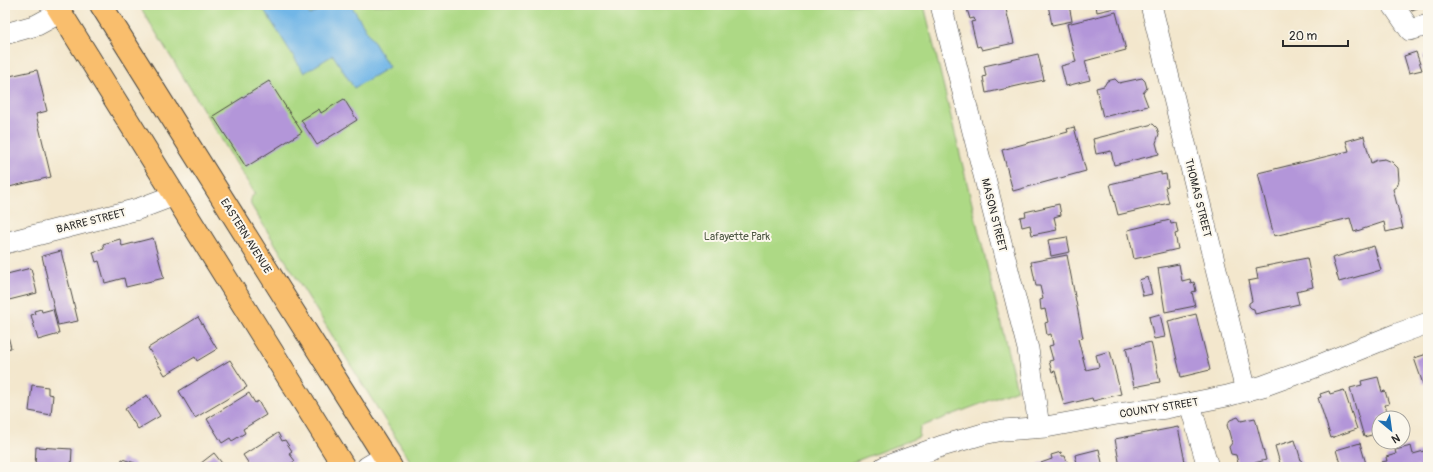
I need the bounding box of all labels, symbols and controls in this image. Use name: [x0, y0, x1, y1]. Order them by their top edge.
scale bar: [1283, 22, 1348, 48]
text: 20 m: [1289, 29, 1318, 44]
street label: THOMAS STREET: [1182, 157, 1214, 239]
street label: MASON STREET: [979, 177, 1009, 253]
street label: EASTERN AVENUE: [218, 196, 274, 276]
street label: BARRE STREET: [55, 206, 127, 236]
park label: Lafayette Park: [704, 230, 771, 243]
street label: COUNTY STREET: [1119, 395, 1199, 421]
north arrow: [1371, 410, 1411, 450]
text: N: [1389, 431, 1402, 446]

